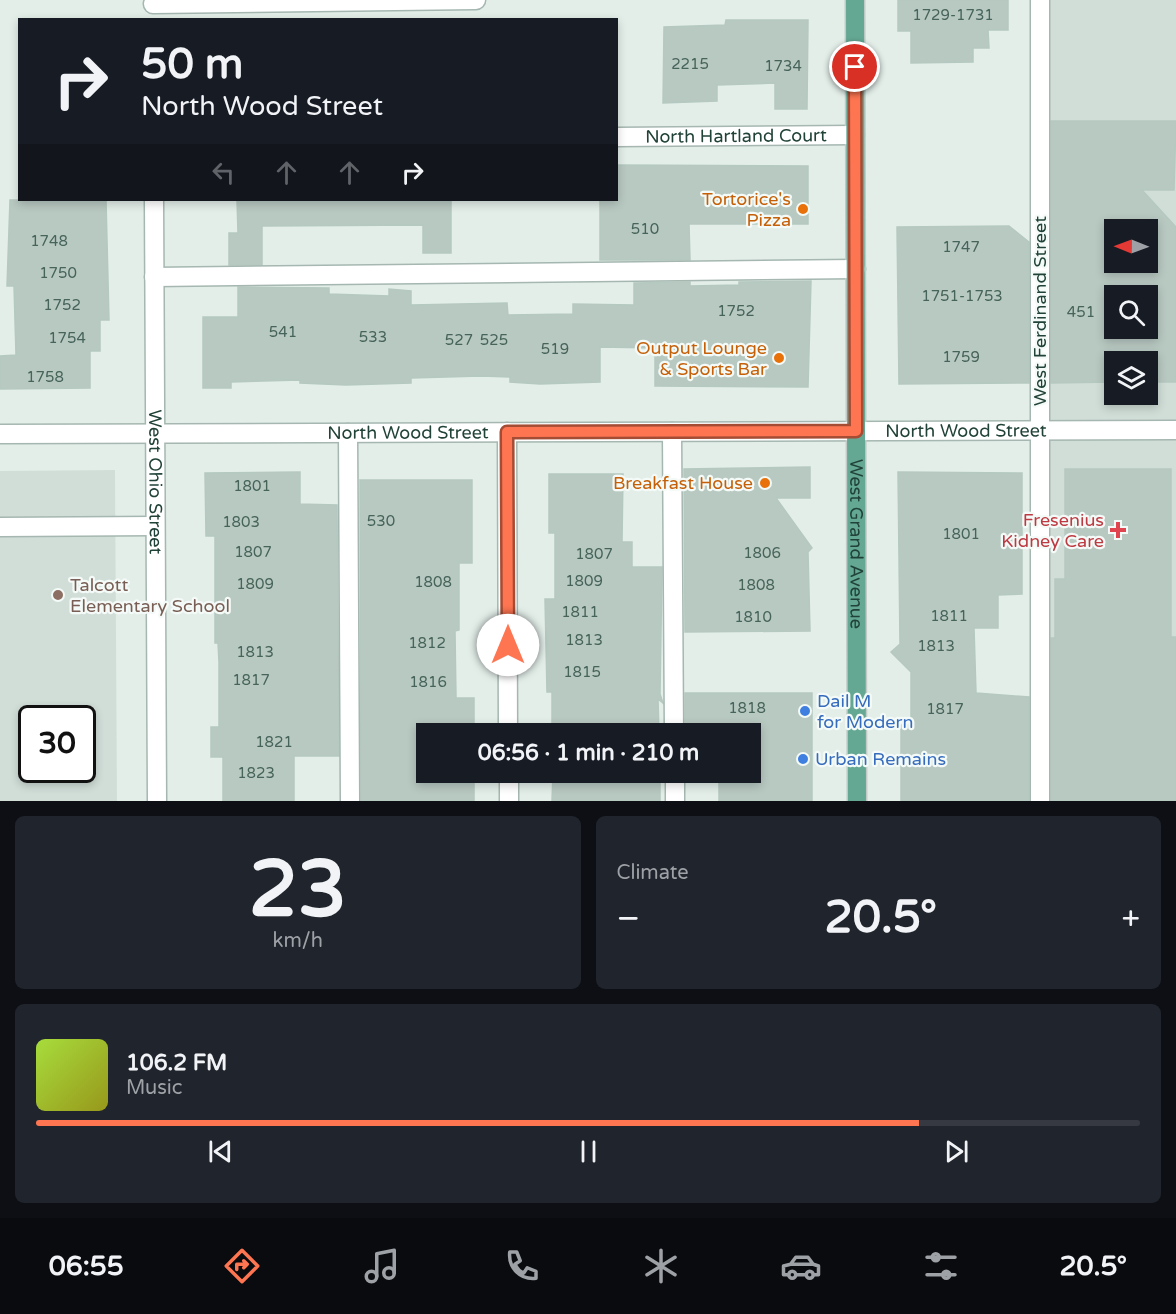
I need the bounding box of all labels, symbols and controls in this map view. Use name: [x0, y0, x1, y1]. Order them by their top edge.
house number: 1729-1731: [912, 6, 994, 24]
text: 50 m: [141, 39, 243, 90]
pin: [829, 41, 880, 92]
icon: right: [42, 42, 120, 120]
icon: arrive: [838, 50, 871, 83]
house number: 2215: [671, 55, 709, 73]
house number: 1734: [764, 57, 802, 75]
text: North Wood Street: [141, 90, 383, 123]
street label: North Hartland Court: [645, 124, 827, 148]
icon: left: [207, 156, 240, 189]
icon: ahead: [270, 156, 303, 189]
icon: ahead: [333, 156, 366, 189]
icon: right: [396, 156, 429, 189]
place label: Tortorice's Pizza: [702, 188, 791, 231]
marker: Tortorice's Pizza: [796, 202, 810, 216]
street label: West Ferdinand Street: [1029, 216, 1051, 406]
north arrow: [1104, 219, 1158, 273]
map controls: [1104, 219, 1158, 405]
house number: 510: [631, 220, 659, 238]
house number: 1748: [30, 232, 68, 250]
house number: 1747: [942, 238, 980, 256]
house number: 1750: [39, 264, 77, 282]
button: search: [1104, 285, 1158, 339]
house number: 1751-1753: [921, 287, 1003, 305]
house number: 1752: [43, 296, 81, 314]
house number: 1752: [717, 302, 755, 320]
house number: 451: [1067, 303, 1095, 321]
house number: 541: [269, 323, 297, 341]
house number: 533: [359, 328, 387, 346]
house number: 1754: [48, 329, 86, 347]
house number: 527: [445, 331, 473, 349]
house number: 525: [480, 331, 508, 349]
place label: Output Lounge & Sports Bar: [636, 337, 767, 380]
house number: 519: [541, 340, 569, 358]
house number: 1759: [942, 348, 980, 366]
marker: Output Lounge & Sports Bar: [772, 351, 786, 365]
button: layers: [1104, 351, 1158, 405]
house number: 1758: [26, 368, 64, 386]
street label: West Ohio Street: [144, 410, 167, 555]
street label: North Wood Street: [885, 419, 1047, 442]
street label: North Wood Street: [327, 421, 489, 444]
street label: West Grand Avenue: [845, 459, 868, 629]
place label: Breakfast House: [613, 472, 753, 494]
marker: Breakfast House: [758, 476, 772, 490]
house number: 1801: [233, 477, 271, 495]
place label: Fresenius Kidney Care: [1001, 509, 1104, 552]
house number: 530: [367, 512, 395, 530]
house number: 1803: [222, 513, 260, 531]
marker: Fresenius Kidney Care: [1109, 521, 1127, 539]
house number: 1801: [942, 525, 980, 543]
house number: 1807: [234, 543, 272, 561]
house number: 1806: [743, 544, 781, 562]
house number: 1807: [575, 545, 613, 563]
house number: 1809: [565, 572, 603, 590]
house number: 1808: [414, 573, 452, 591]
place label: Talcott Elementary School: [70, 574, 230, 617]
house number: 1809: [236, 575, 274, 593]
house number: 1808: [737, 576, 775, 594]
marker: Talcott Elementary School: [51, 588, 65, 602]
house number: 1811: [561, 603, 599, 621]
house number: 1811: [930, 607, 968, 625]
house number: 1810: [734, 608, 772, 626]
position arrow: [476, 613, 540, 677]
house number: 1813: [565, 631, 603, 649]
house number: 1812: [408, 634, 446, 652]
house number: 1813: [917, 637, 955, 655]
house number: 1813: [236, 643, 274, 661]
house number: 1815: [563, 663, 601, 681]
house number: 1817: [232, 671, 270, 689]
house number: 1816: [409, 673, 447, 691]
place label: Dail M for Modern: [817, 690, 913, 733]
house number: 1818: [728, 699, 766, 717]
house number: 1817: [926, 700, 964, 718]
marker: Dail M for Modern: [798, 704, 812, 718]
speed limit sign: 30: [18, 705, 96, 783]
house number: 1821: [255, 733, 293, 751]
text: 06:56 · 1 min · 210 m: [478, 740, 699, 766]
place label: Urban Remains: [815, 748, 946, 770]
marker: Urban Remains: [796, 752, 810, 766]
house number: 1823: [237, 764, 275, 782]
text: 23: [249, 843, 347, 937]
text: Climate: [617, 861, 689, 885]
text: 20.5°: [824, 891, 937, 945]
text: −: [617, 899, 640, 938]
text: +: [1121, 899, 1140, 938]
text: km/h: [273, 929, 323, 953]
text: 106.2 FM: [126, 1050, 227, 1076]
text: Music: [126, 1076, 182, 1100]
icon: previous: [204, 1135, 237, 1168]
icon: pause: [572, 1135, 605, 1168]
icon: next: [940, 1135, 973, 1168]
icon: directions: [221, 1245, 263, 1287]
icon: music: [361, 1245, 403, 1287]
icon: phone: [501, 1245, 543, 1287]
icon: climate: [640, 1245, 682, 1287]
icon: car: [780, 1245, 822, 1287]
icon: filters: [920, 1245, 962, 1287]
text: 06:55: [49, 1250, 124, 1283]
text: 20.5°: [1060, 1250, 1127, 1283]

